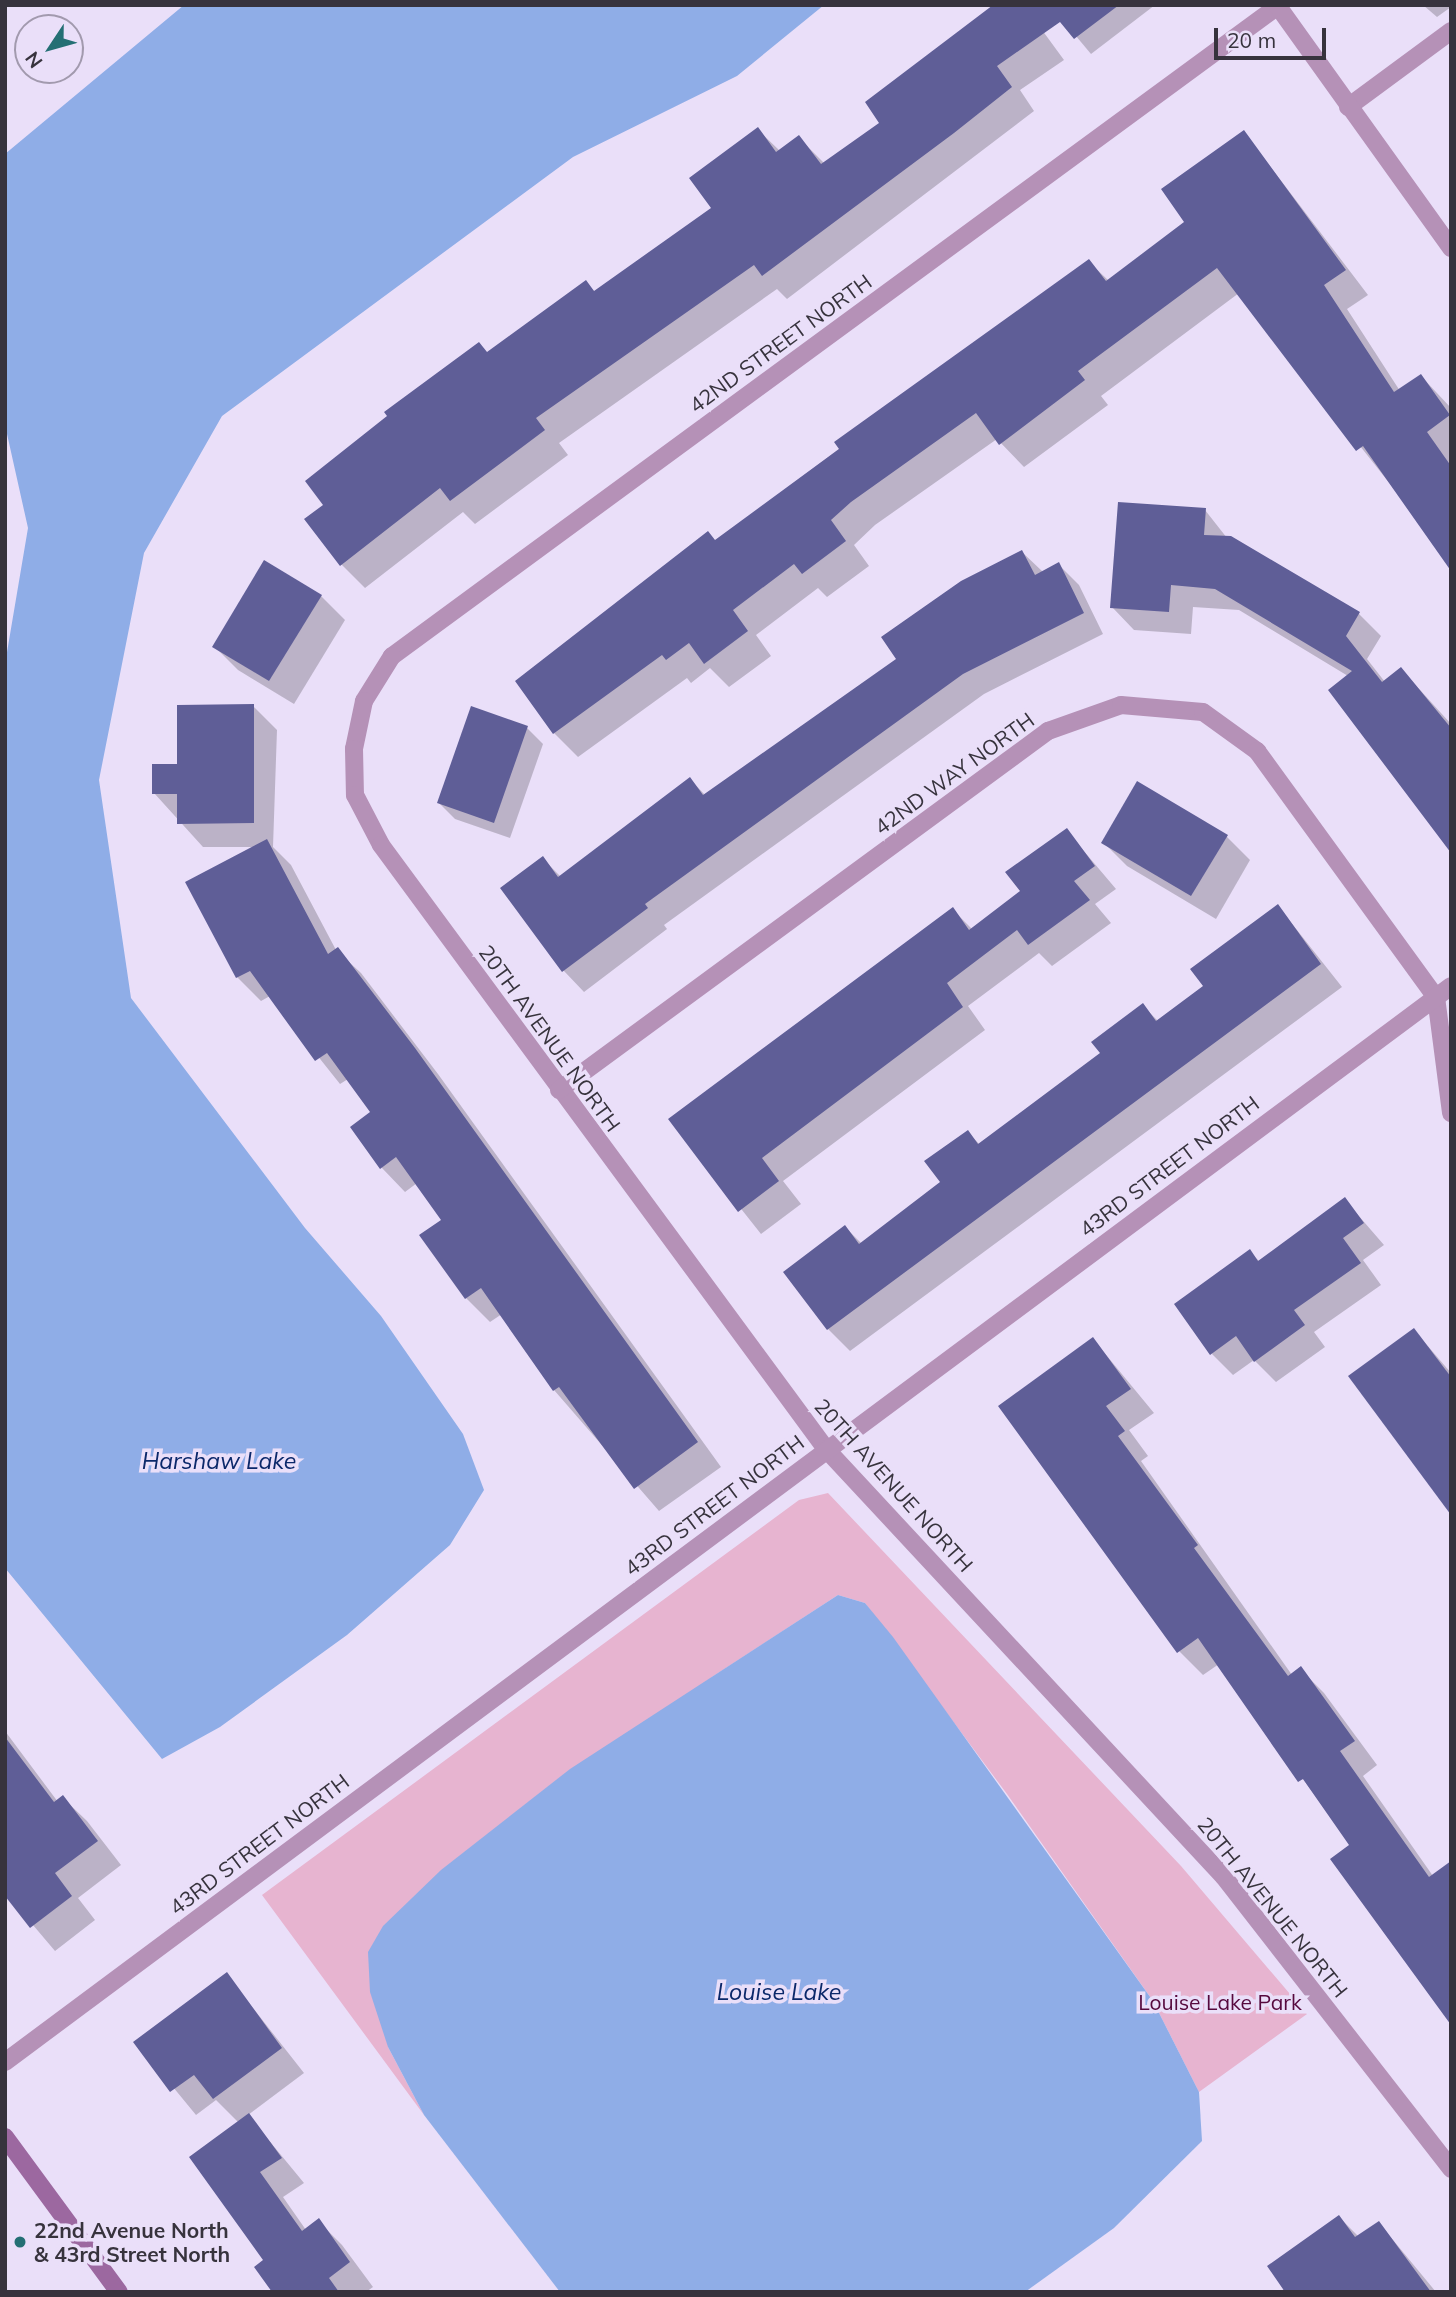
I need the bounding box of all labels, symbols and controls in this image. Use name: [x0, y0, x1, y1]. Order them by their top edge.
north arrow: [14, 14, 84, 84]
scale bar: [1218, 14, 1330, 58]
text: 20 m: [1227, 27, 1276, 53]
text: N: [20, 47, 48, 73]
street label: 42ND STREET NORTH: [684, 268, 876, 418]
street label: 42ND WAY NORTH: [869, 707, 1039, 839]
street label: 20TH AVENUE NORTH: [474, 940, 626, 1136]
street label: 43RD STREET NORTH: [1074, 1090, 1264, 1242]
street label: 20TH AVENUE NORTH: [810, 1393, 978, 1577]
street label: 43RD STREET NORTH: [619, 1429, 809, 1581]
water label: Harshaw Lake: [142, 1447, 296, 1475]
street label: 43RD STREET NORTH: [164, 1768, 354, 1920]
street label: 20TH AVENUE NORTH: [1193, 1812, 1353, 2002]
water label: Louise Lake: [717, 1978, 841, 2006]
park label: Louise Lake Park: [1138, 1989, 1302, 2015]
place label: 22nd Avenue North & 43rd Street North: [34, 2217, 230, 2267]
marker: 22nd Avenue North & 43rd Street North: [12, 2234, 28, 2250]

